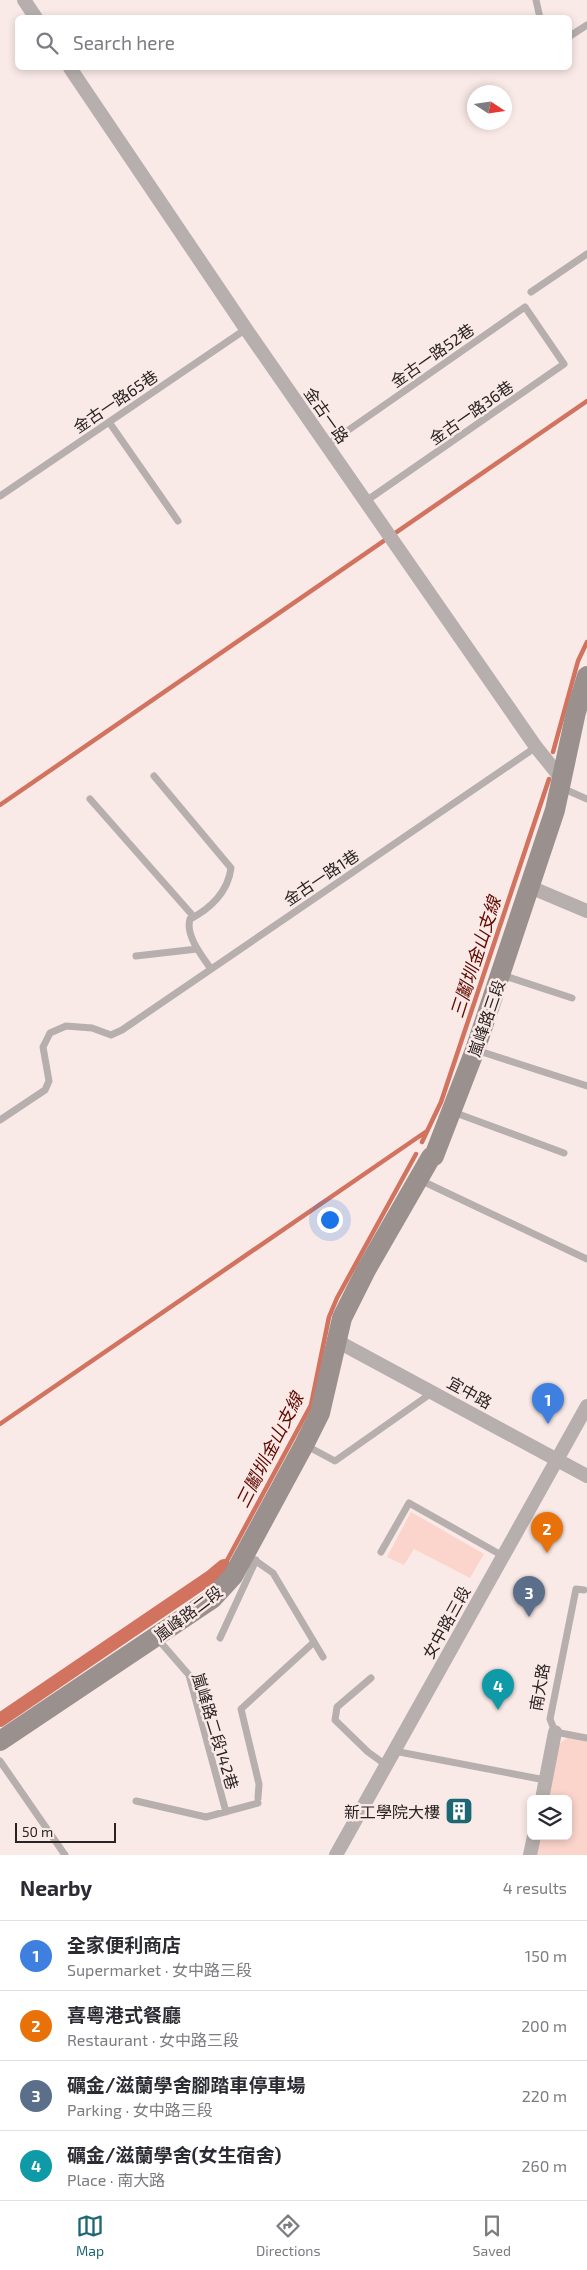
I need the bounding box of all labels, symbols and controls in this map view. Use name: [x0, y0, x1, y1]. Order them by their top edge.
search box: [15, 15, 572, 70]
icon: search: [33, 29, 61, 57]
text: Search here: [73, 31, 175, 54]
north arrow: [467, 85, 512, 130]
street label: 金古一路52巷: [387, 319, 477, 391]
street label: 金古一路65巷: [69, 366, 161, 436]
street label: 金古一路36巷: [425, 376, 517, 448]
street label: 金古一路: [301, 383, 353, 447]
street label: 金古一路1巷: [280, 845, 362, 909]
water label: 三鬮圳金山支線: [445, 892, 506, 1020]
street label: 嵐峰路三段: [464, 977, 508, 1059]
your location: [317, 1207, 343, 1233]
street label: 宜中路: [444, 1372, 496, 1412]
pin: 1: [532, 1383, 564, 1424]
water label: 三鬮圳金山支線: [231, 1387, 308, 1511]
pin: 2: [531, 1512, 563, 1553]
pin: 3: [513, 1576, 545, 1617]
street label: 嵐峰路二段: [150, 1581, 226, 1645]
street label: 女中路三段: [418, 1582, 474, 1662]
street label: 南大路: [525, 1662, 553, 1712]
pin: 4: [482, 1669, 514, 1710]
street label: 嵐峰路二段142巷: [189, 1670, 243, 1792]
map controls: [527, 1795, 572, 1840]
button: layers: [527, 1795, 572, 1840]
building icon: 新工學院大樓: [444, 1796, 474, 1826]
place label: 新工學院大樓: [344, 1802, 440, 1821]
scale bar: [15, 1820, 116, 1843]
text: 50 m: [22, 1823, 53, 1840]
text: Nearby: [20, 1875, 92, 1900]
text: 4 results: [503, 1878, 567, 1897]
text: 全家便利商店: [67, 1933, 181, 1956]
text: 1: [33, 1946, 39, 1965]
text: 150 m: [525, 1946, 567, 1965]
text: Supermarket · 女中路三段: [67, 1960, 252, 1979]
text: 喜粵港式餐廳: [67, 2003, 181, 2026]
text: 2: [31, 2016, 41, 2035]
text: 200 m: [521, 2016, 567, 2035]
text: Restaurant · 女中路三段: [67, 2030, 239, 2049]
text: 礪金/滋蘭學舍腳踏車停車場: [67, 2073, 306, 2096]
text: 3: [31, 2086, 41, 2105]
text: 220 m: [522, 2086, 567, 2105]
text: Parking · 女中路三段: [67, 2100, 213, 2119]
text: 礪金/滋蘭學舍(女生宿舍): [67, 2143, 281, 2166]
text: 4: [31, 2156, 41, 2175]
text: 260 m: [522, 2156, 567, 2175]
text: Place · 南大路: [67, 2170, 165, 2189]
tab: Map: [76, 2212, 104, 2259]
tab: Directions: [256, 2212, 321, 2259]
tab: Saved: [473, 2212, 511, 2259]

